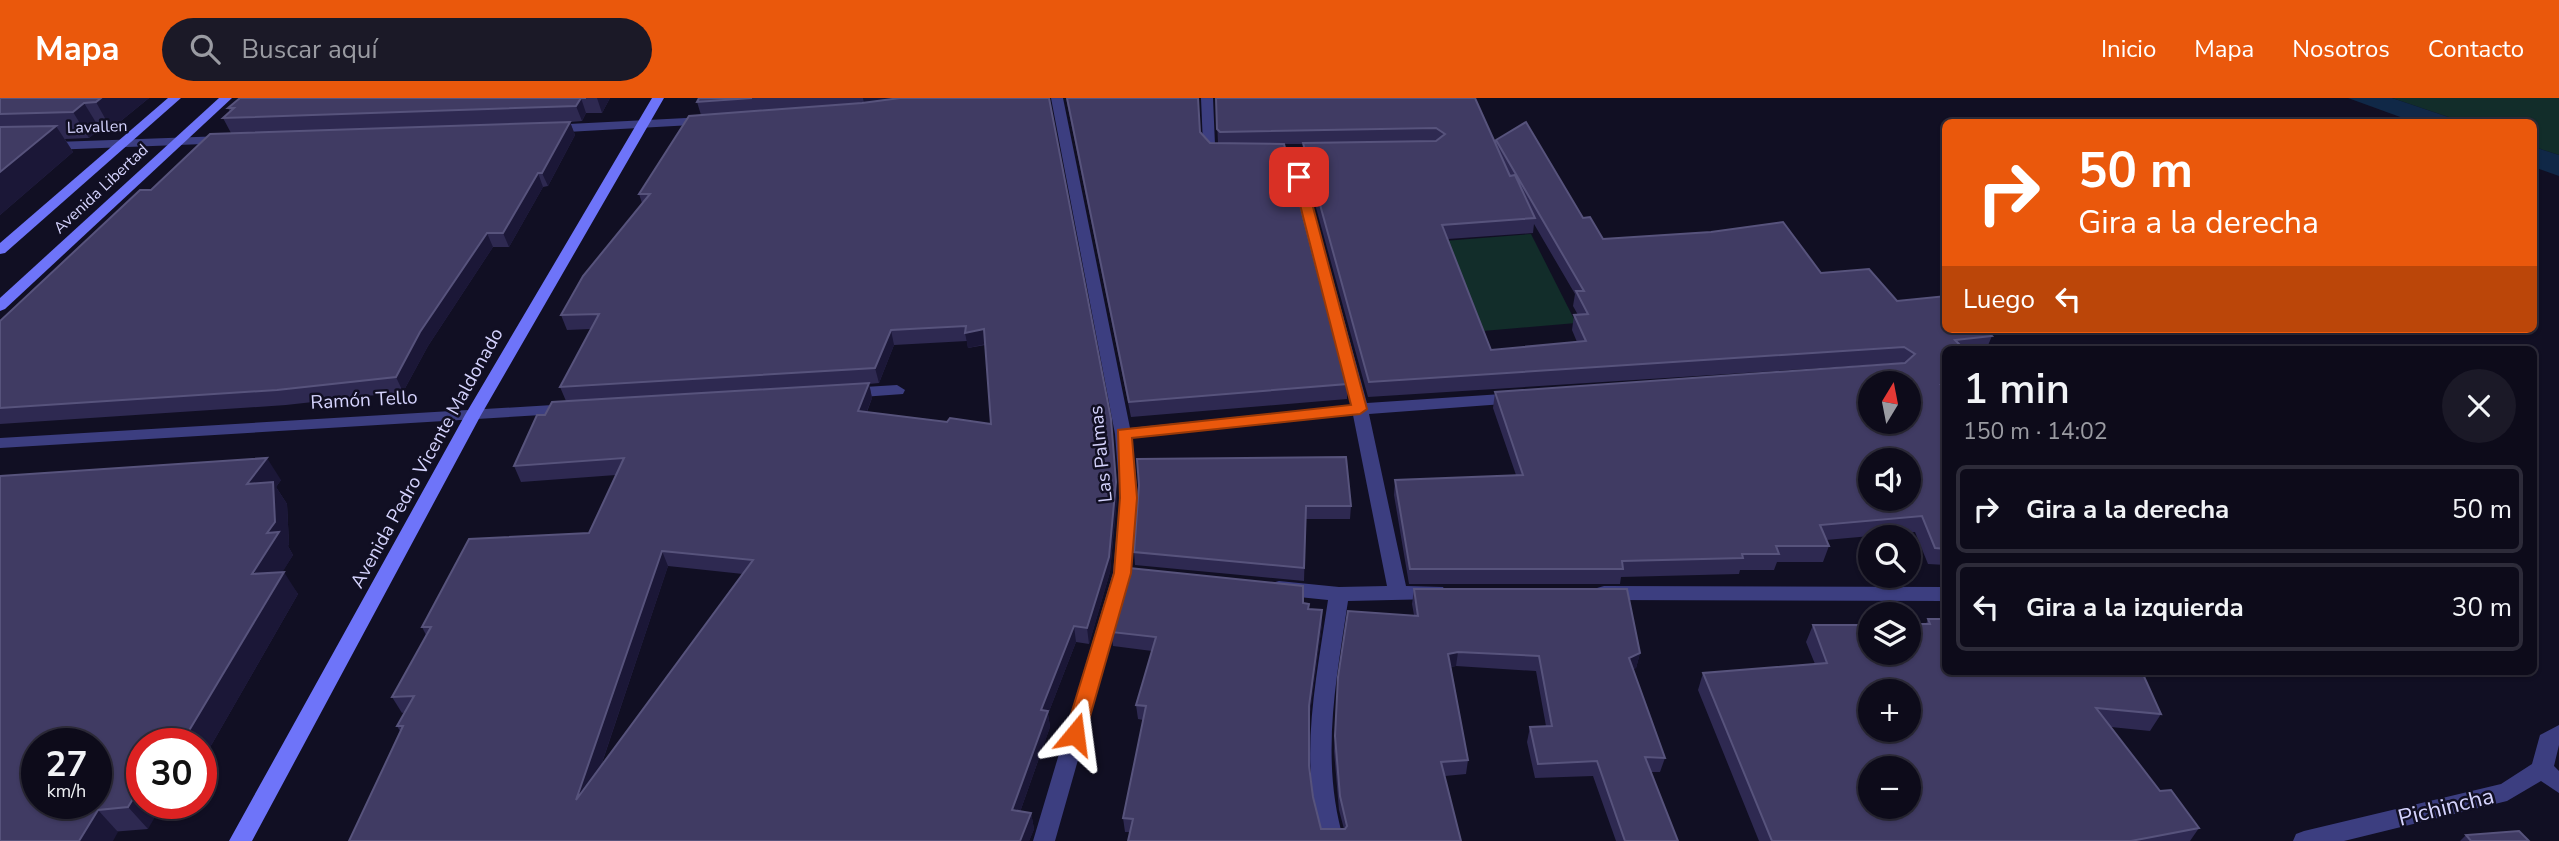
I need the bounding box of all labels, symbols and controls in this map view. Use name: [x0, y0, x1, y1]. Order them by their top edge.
search box: [162, 18, 652, 81]
text: Mapa: [35, 27, 120, 72]
icon: search: [186, 30, 224, 68]
text: Buscar aquí: [242, 32, 377, 67]
text: Inicio: [2101, 33, 2156, 65]
text: Mapa: [2194, 33, 2254, 65]
text: Nosotros: [2292, 33, 2390, 65]
text: Contacto: [2428, 33, 2524, 65]
street label: Lavallen: [66, 115, 128, 139]
text: 50 m: [2078, 137, 2193, 204]
street label: Avenida Libertad: [49, 139, 153, 239]
pin: [1269, 147, 1329, 207]
icon: right: [1963, 147, 2054, 238]
icon: arrive: [1280, 158, 1318, 196]
text: Gira a la derecha: [2078, 201, 2319, 244]
icon: left: [2049, 280, 2087, 318]
text: Luego: [1963, 282, 2035, 317]
street label: Avenida Pedro Vicente Maldonado: [344, 323, 510, 593]
text: 1 min: [1963, 361, 2070, 418]
button: close: [2442, 369, 2516, 443]
north arrow: [1858, 371, 1922, 434]
map controls: [1858, 371, 1921, 819]
street label: Ramón Tello: [310, 384, 418, 416]
street label: Las Palmas: [1083, 404, 1119, 504]
text: 150 m · 14:02: [1963, 416, 2108, 447]
button: sound: [1858, 448, 1921, 511]
icon: right: [1967, 490, 2005, 528]
text: Gira a la derecha: [2026, 492, 2229, 527]
text: 50 m: [2452, 492, 2512, 527]
button: search: [1858, 525, 1921, 588]
icon: left: [1967, 588, 2005, 626]
text: Gira a la izquierda: [2026, 590, 2244, 625]
text: 30 m: [2452, 590, 2512, 625]
button: layers: [1858, 602, 1921, 665]
button: +: [1858, 679, 1921, 742]
position arrow: [1038, 697, 1112, 771]
speed limit sign: 30: [126, 728, 217, 819]
text: 27: [45, 741, 88, 788]
button: −: [1858, 756, 1921, 819]
text: km/h: [47, 779, 86, 803]
street label: Pichincha: [2395, 780, 2497, 834]

